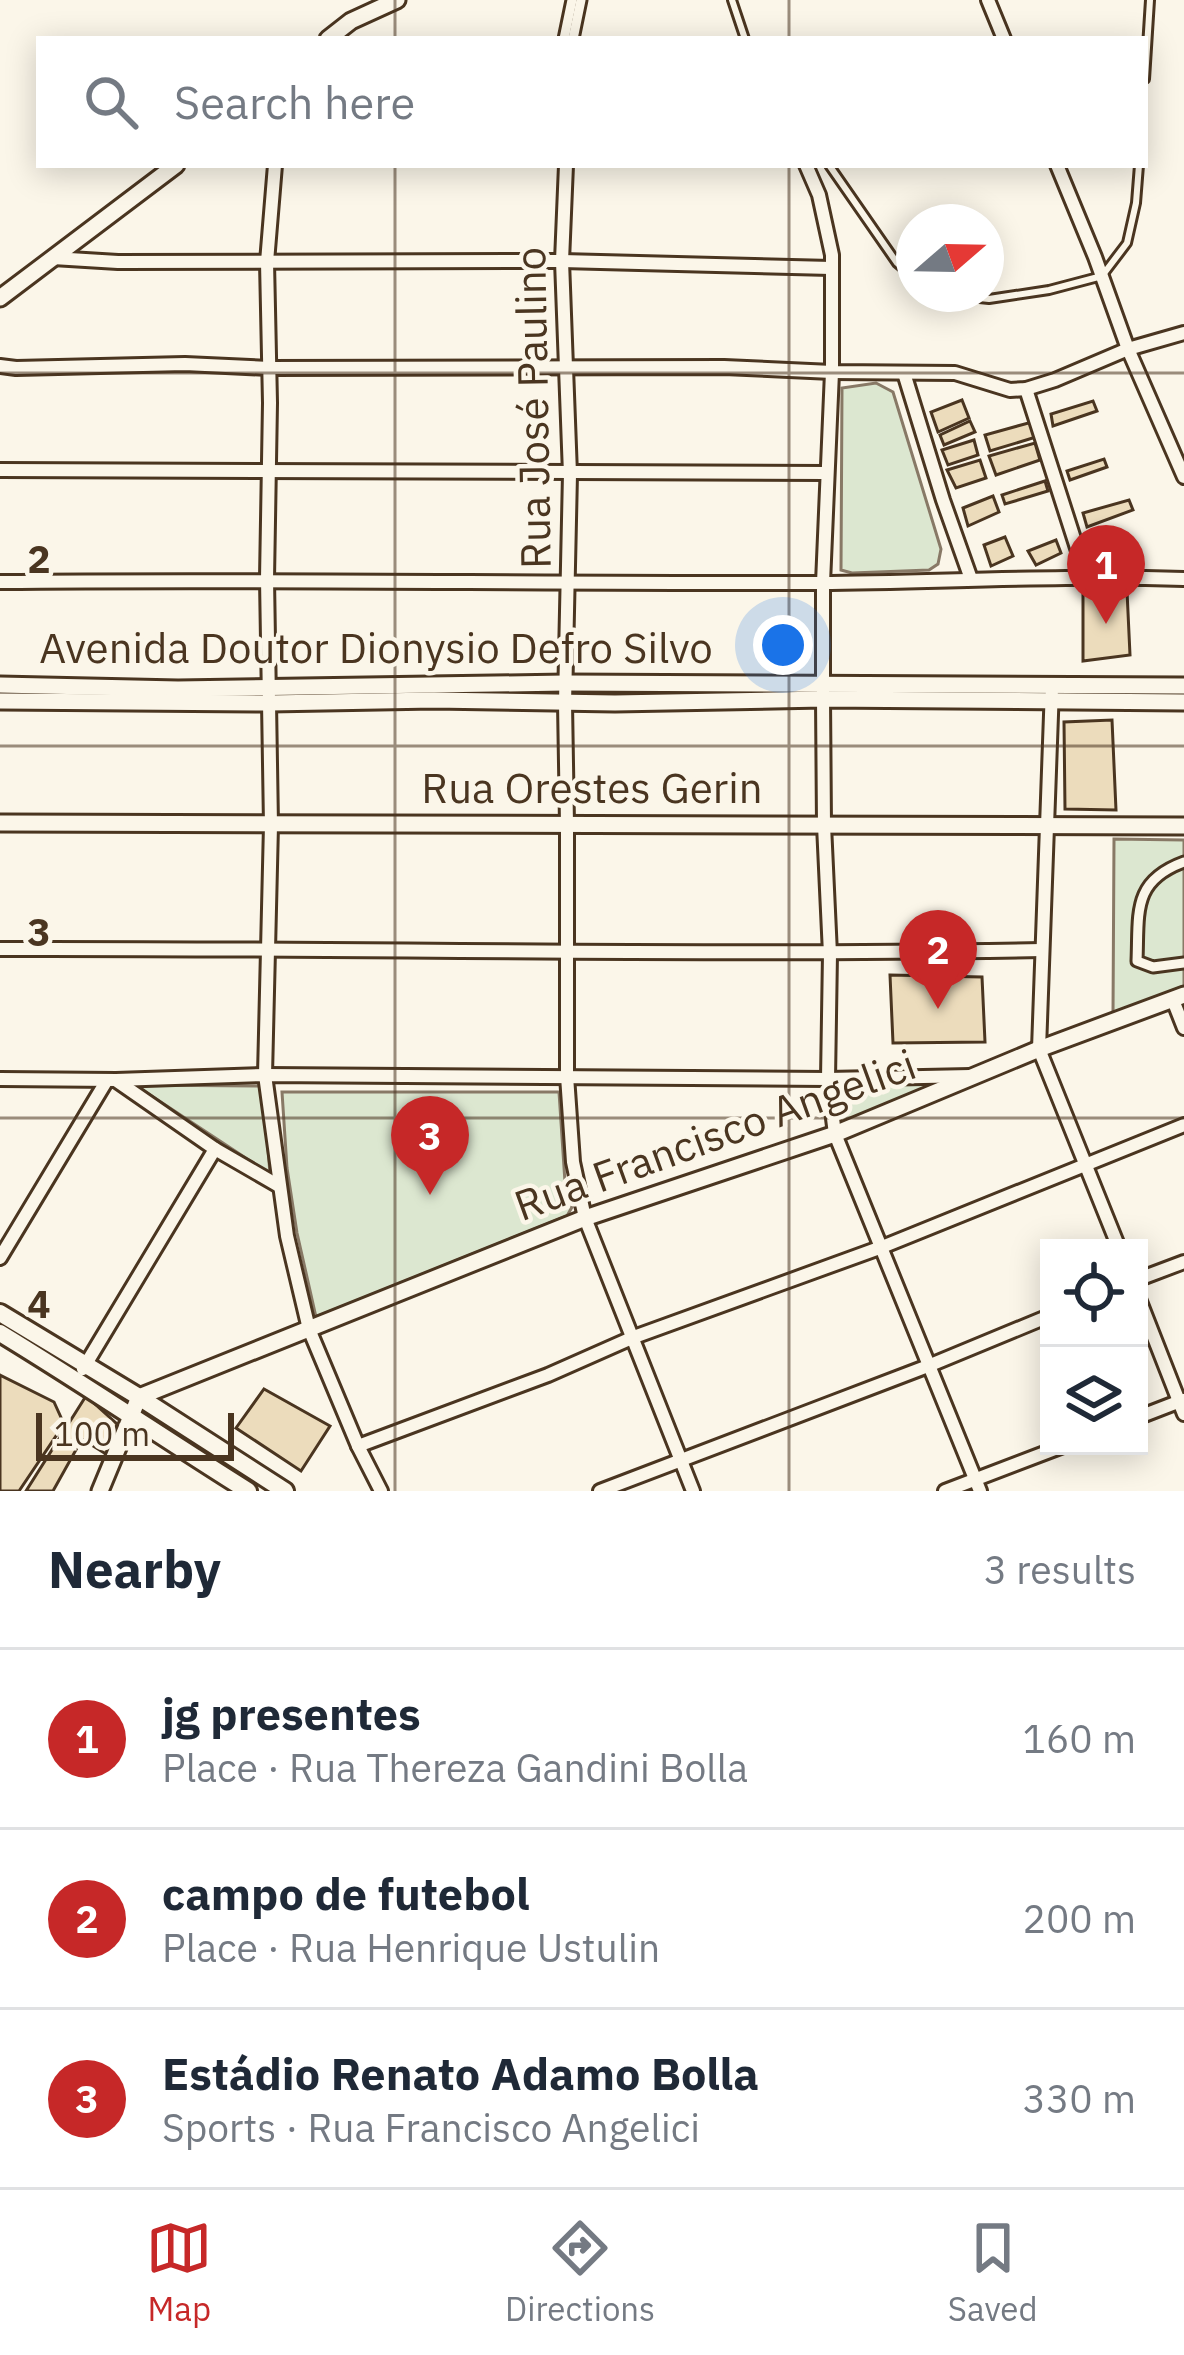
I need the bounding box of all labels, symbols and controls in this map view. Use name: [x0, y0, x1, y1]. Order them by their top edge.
search box: [36, 36, 1148, 168]
icon: search: [78, 69, 144, 135]
text: Search here: [174, 73, 415, 131]
north arrow: [896, 204, 1004, 312]
street label: Rua José Paulino: [502, 247, 563, 569]
pin: 1: [1067, 525, 1145, 624]
text: 2: [27, 533, 51, 584]
your location: [753, 615, 813, 675]
street label: Avenida Doutor Dionysio Defro Silvo: [39, 620, 713, 675]
street label: Rua Orestes Gerin: [421, 760, 763, 815]
text: 3: [27, 906, 51, 957]
pin: 2: [899, 910, 977, 1009]
street label: Rua Francisco Angelici: [507, 1036, 923, 1233]
pin: 3: [391, 1096, 469, 1195]
map controls: [1040, 1239, 1148, 1455]
button: locate: [1040, 1239, 1148, 1347]
text: 4: [27, 1278, 51, 1329]
button: layers: [1040, 1347, 1148, 1455]
scale bar: [36, 1407, 234, 1460]
text: 100 m: [54, 1412, 150, 1455]
text: Nearby: [48, 1536, 221, 1602]
text: 3 results: [984, 1544, 1136, 1595]
text: jg presentes: [162, 1684, 421, 1742]
text: 1: [75, 1713, 99, 1764]
text: 160 m: [1023, 1713, 1136, 1764]
text: Place · Rua Thereza Gandini Bolla: [162, 1742, 748, 1793]
text: campo de futebol: [162, 1864, 530, 1922]
text: 2: [75, 1893, 99, 1944]
text: 200 m: [1023, 1893, 1136, 1944]
text: Place · Rua Henrique Ustulin: [162, 1922, 660, 1973]
text: Estádio Renato Adamo Bolla: [162, 2044, 759, 2102]
text: 3: [75, 2073, 99, 2124]
text: 330 m: [1023, 2073, 1136, 2124]
text: Sports · Rua Francisco Angelici: [162, 2102, 700, 2153]
tab: Map: [146, 2215, 212, 2330]
tab: Directions: [505, 2215, 655, 2330]
tab: Saved: [948, 2215, 1038, 2330]

